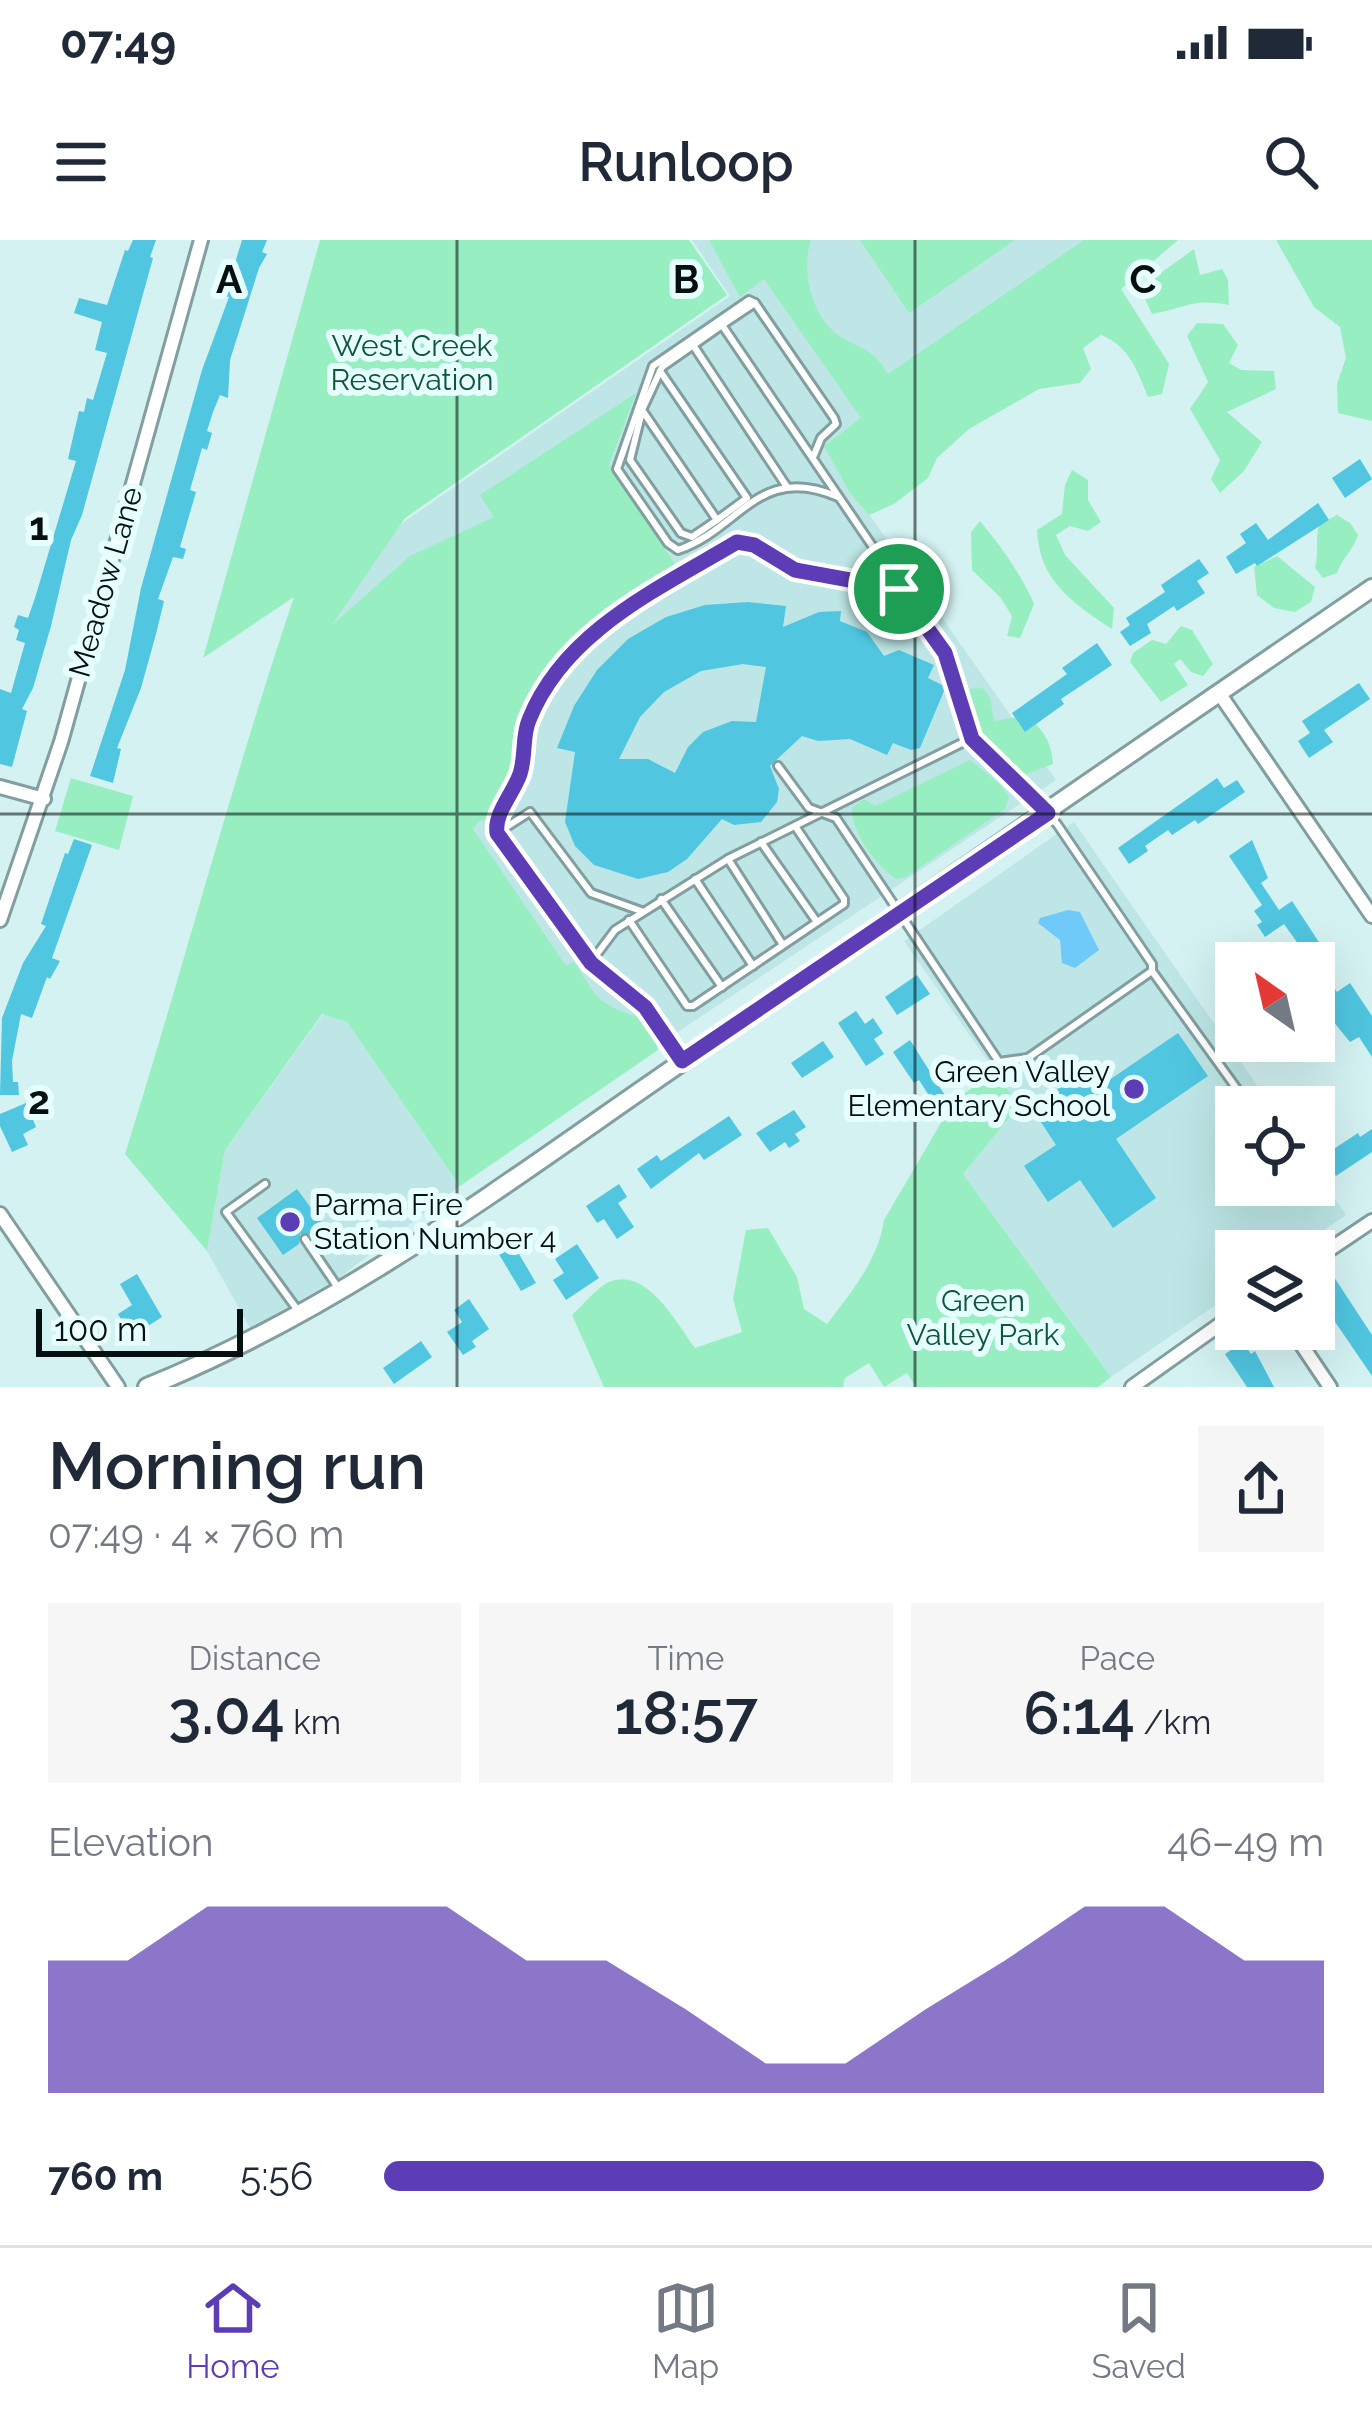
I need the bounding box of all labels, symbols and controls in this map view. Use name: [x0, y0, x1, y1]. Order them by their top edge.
text: 07:49: [60, 16, 176, 69]
icon: menu: [48, 129, 114, 195]
icon: search: [1258, 129, 1324, 195]
text: Runloop: [578, 130, 794, 194]
text: A: [216, 256, 243, 302]
text: B: [673, 256, 699, 302]
text: C: [1130, 256, 1157, 302]
park label: West Creek Reservation: [330, 328, 494, 397]
street label: Meadow Lane: [62, 483, 149, 681]
text: 1: [29, 503, 49, 549]
pin: [848, 538, 950, 640]
icon: arrive: [866, 556, 932, 622]
north arrow: [1215, 942, 1335, 1062]
map controls: [1215, 942, 1335, 1350]
place label: Green Valley Elementary School: [847, 1054, 1111, 1123]
marker: Green Valley Elementary School: [1121, 1076, 1147, 1102]
text: 2: [28, 1077, 50, 1123]
button: locate: [1215, 1086, 1335, 1206]
place label: Parma Fire Station Number 4: [314, 1187, 556, 1256]
marker: Parma Fire Station Number 4: [277, 1209, 303, 1235]
button: layers: [1215, 1230, 1335, 1350]
park label: Green Valley Park: [906, 1283, 1060, 1352]
scale bar: [36, 1303, 243, 1356]
text: 100 m: [54, 1310, 147, 1349]
button: share: [1198, 1426, 1324, 1552]
text: Morning run: [48, 1427, 426, 1504]
text: 07:49 · 4 × 760 m: [48, 1511, 344, 1557]
text: Distance: [188, 1639, 321, 1678]
text: Time: [647, 1639, 725, 1678]
text: Pace: [1080, 1639, 1155, 1678]
text: 3.04: [168, 1678, 285, 1748]
text: 18:57: [614, 1678, 758, 1748]
text: 6:14: [1023, 1678, 1135, 1748]
text: km: [285, 1703, 341, 1742]
text: /km: [1135, 1703, 1211, 1742]
text: Elevation: [48, 1819, 214, 1865]
text: 46–49 m: [1167, 1819, 1324, 1865]
text: 760 m: [48, 2153, 163, 2199]
text: 5:56: [240, 2153, 313, 2199]
tab: Home: [186, 2275, 280, 2386]
tab: Map: [652, 2275, 719, 2386]
tab: Saved: [1091, 2275, 1186, 2386]

